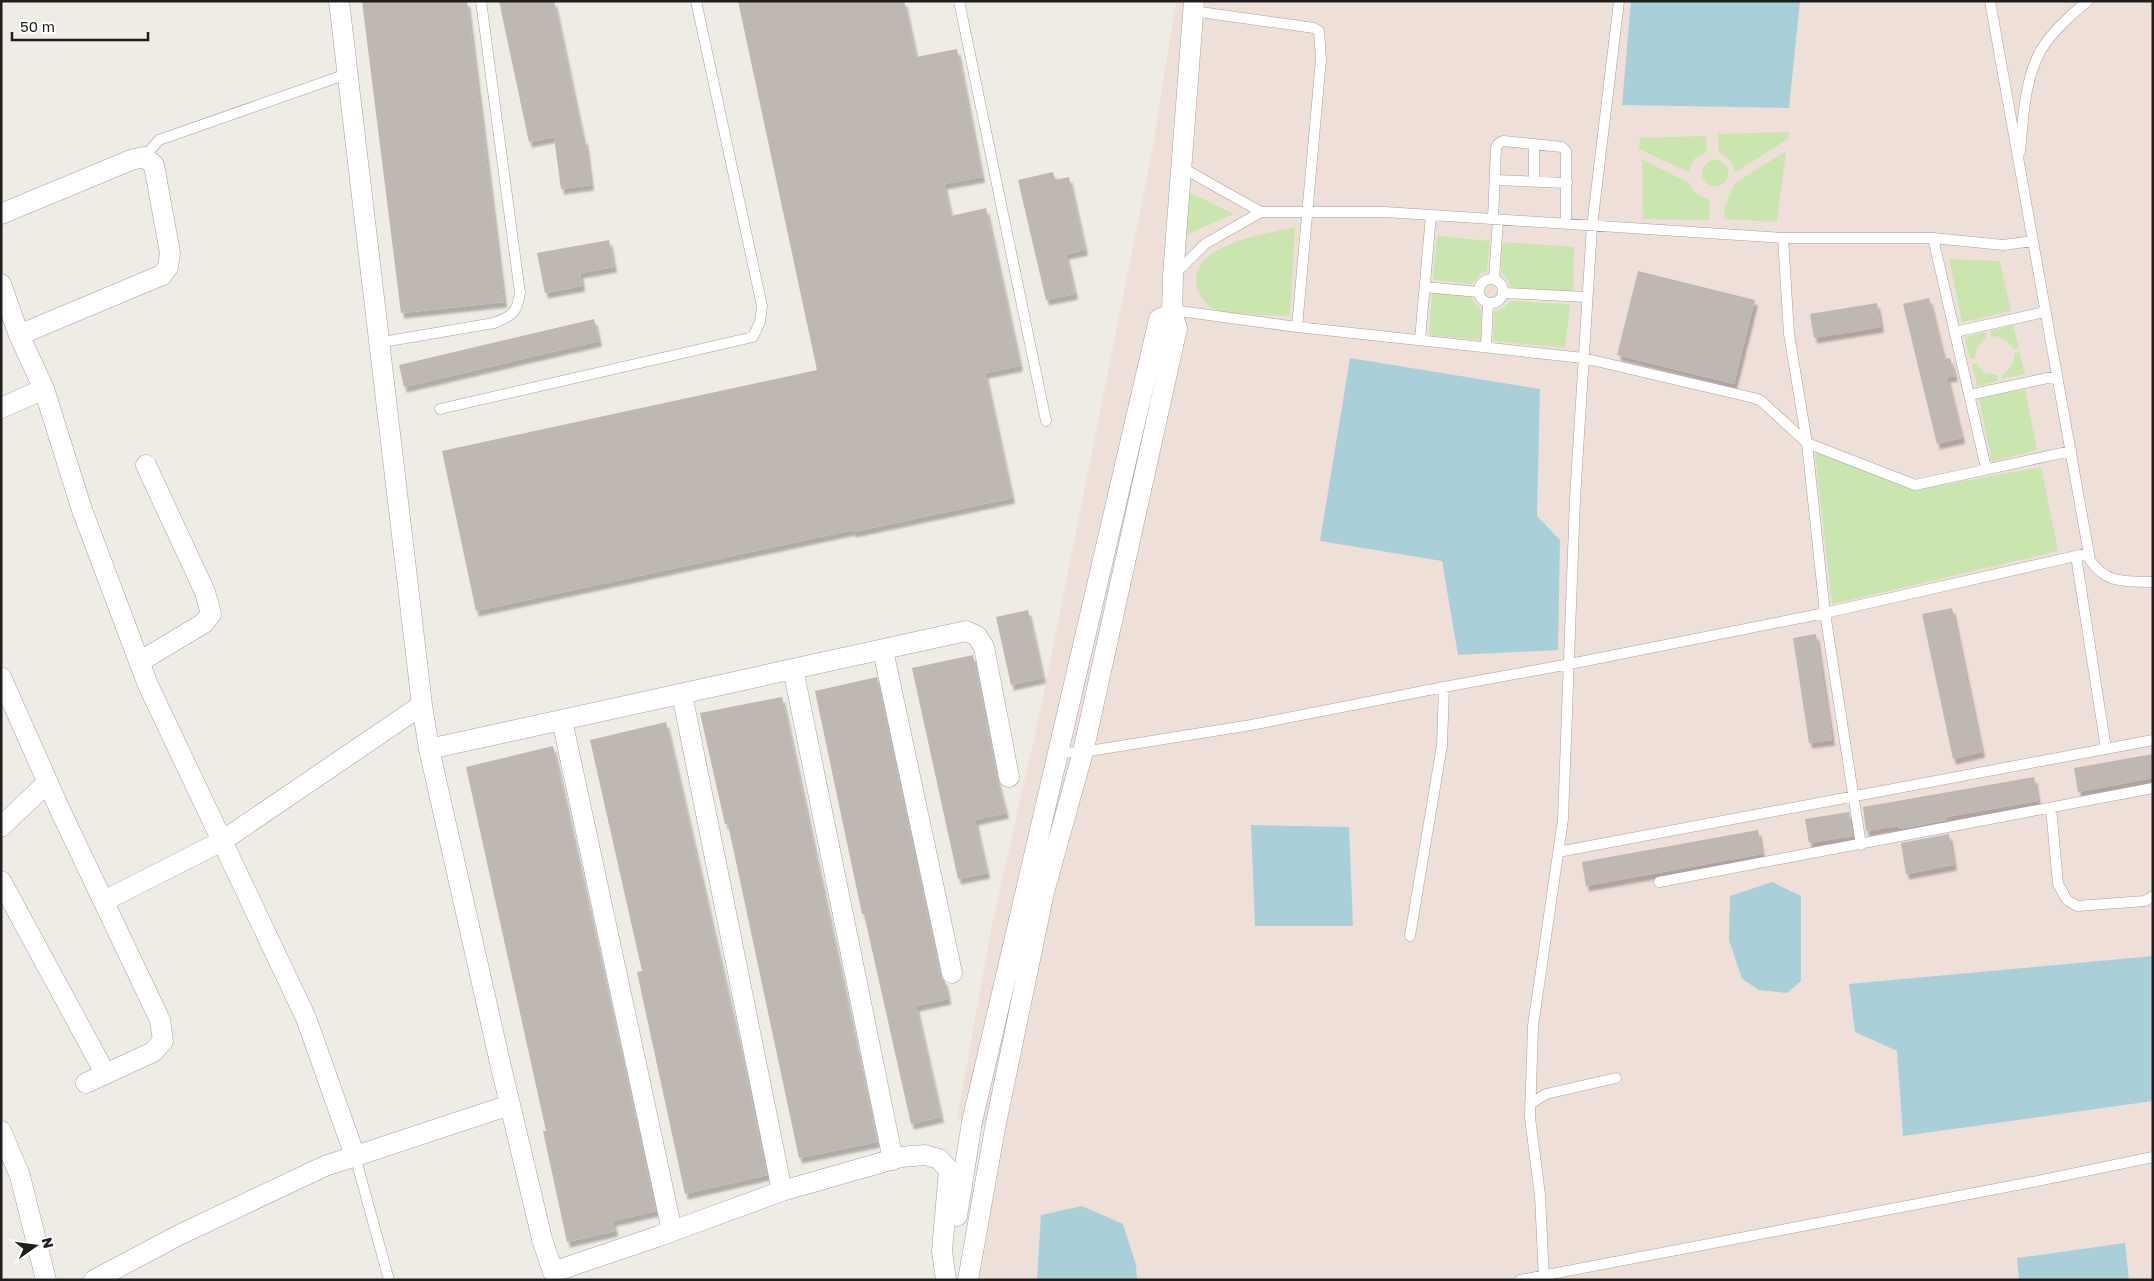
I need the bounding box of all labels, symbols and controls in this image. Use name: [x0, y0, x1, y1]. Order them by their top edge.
scale bar: [12, 10, 149, 42]
text: 50 m: [20, 17, 55, 35]
north arrow: [10, 1221, 60, 1271]
text: N: [39, 1236, 58, 1250]

